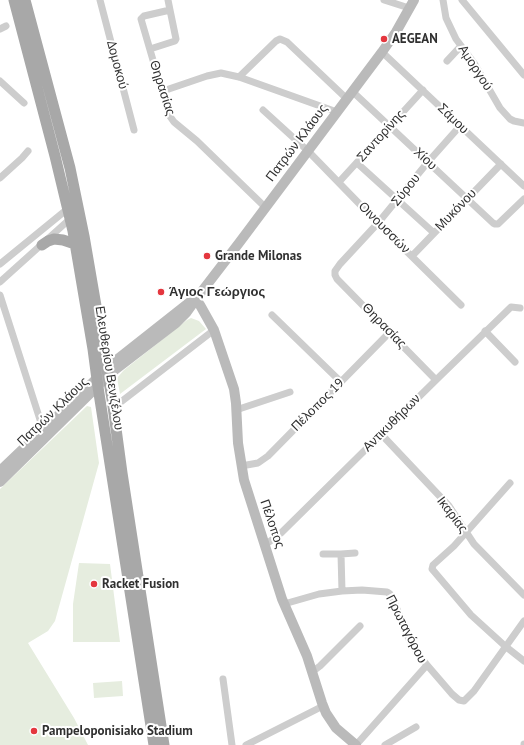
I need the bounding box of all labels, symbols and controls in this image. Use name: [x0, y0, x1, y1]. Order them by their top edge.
place label: AEGEAN: [392, 31, 438, 47]
marker: AEGEAN: [379, 34, 389, 44]
street label: Δομοκού: [103, 39, 131, 91]
street label: Αμοργού: [454, 42, 496, 94]
street label: Θηρασίας: [146, 59, 178, 117]
street label: Πατρών Κλάους: [263, 101, 331, 185]
street label: Σάμου: [434, 101, 472, 137]
street label: Σαντορίνης: [354, 107, 408, 165]
street label: Χίου: [410, 144, 440, 174]
street label: Σύρου: [388, 171, 424, 209]
street label: Μυκόνου: [432, 186, 480, 234]
street label: Οινουσσών: [355, 199, 413, 257]
place label: Grande Milonas: [215, 248, 302, 264]
marker: Grande Milonas: [202, 251, 212, 261]
place label: Άγιος Γεώργιος: [169, 284, 265, 300]
marker: Άγιος Γεώργιος: [156, 287, 166, 297]
street label: Θηρασίας: [359, 300, 409, 352]
street label: Ελευθερίου Βενιζέλου: [92, 305, 126, 431]
street label: Πατρών Κλάους: [14, 374, 92, 450]
street label: Πέλοπος 19: [288, 375, 348, 435]
street label: Αντικυθήρων: [360, 391, 424, 455]
street label: Ικαρίας: [433, 494, 471, 536]
street label: Πέλοπος: [256, 497, 288, 551]
place label: Racket Fusion: [102, 576, 179, 592]
marker: Racket Fusion: [89, 579, 99, 589]
street label: Πρωταγόρου: [382, 592, 430, 666]
place label: Pampeloponisiako Stadium: [42, 723, 193, 739]
marker: Pampeloponisiako Stadium: [29, 726, 39, 736]

